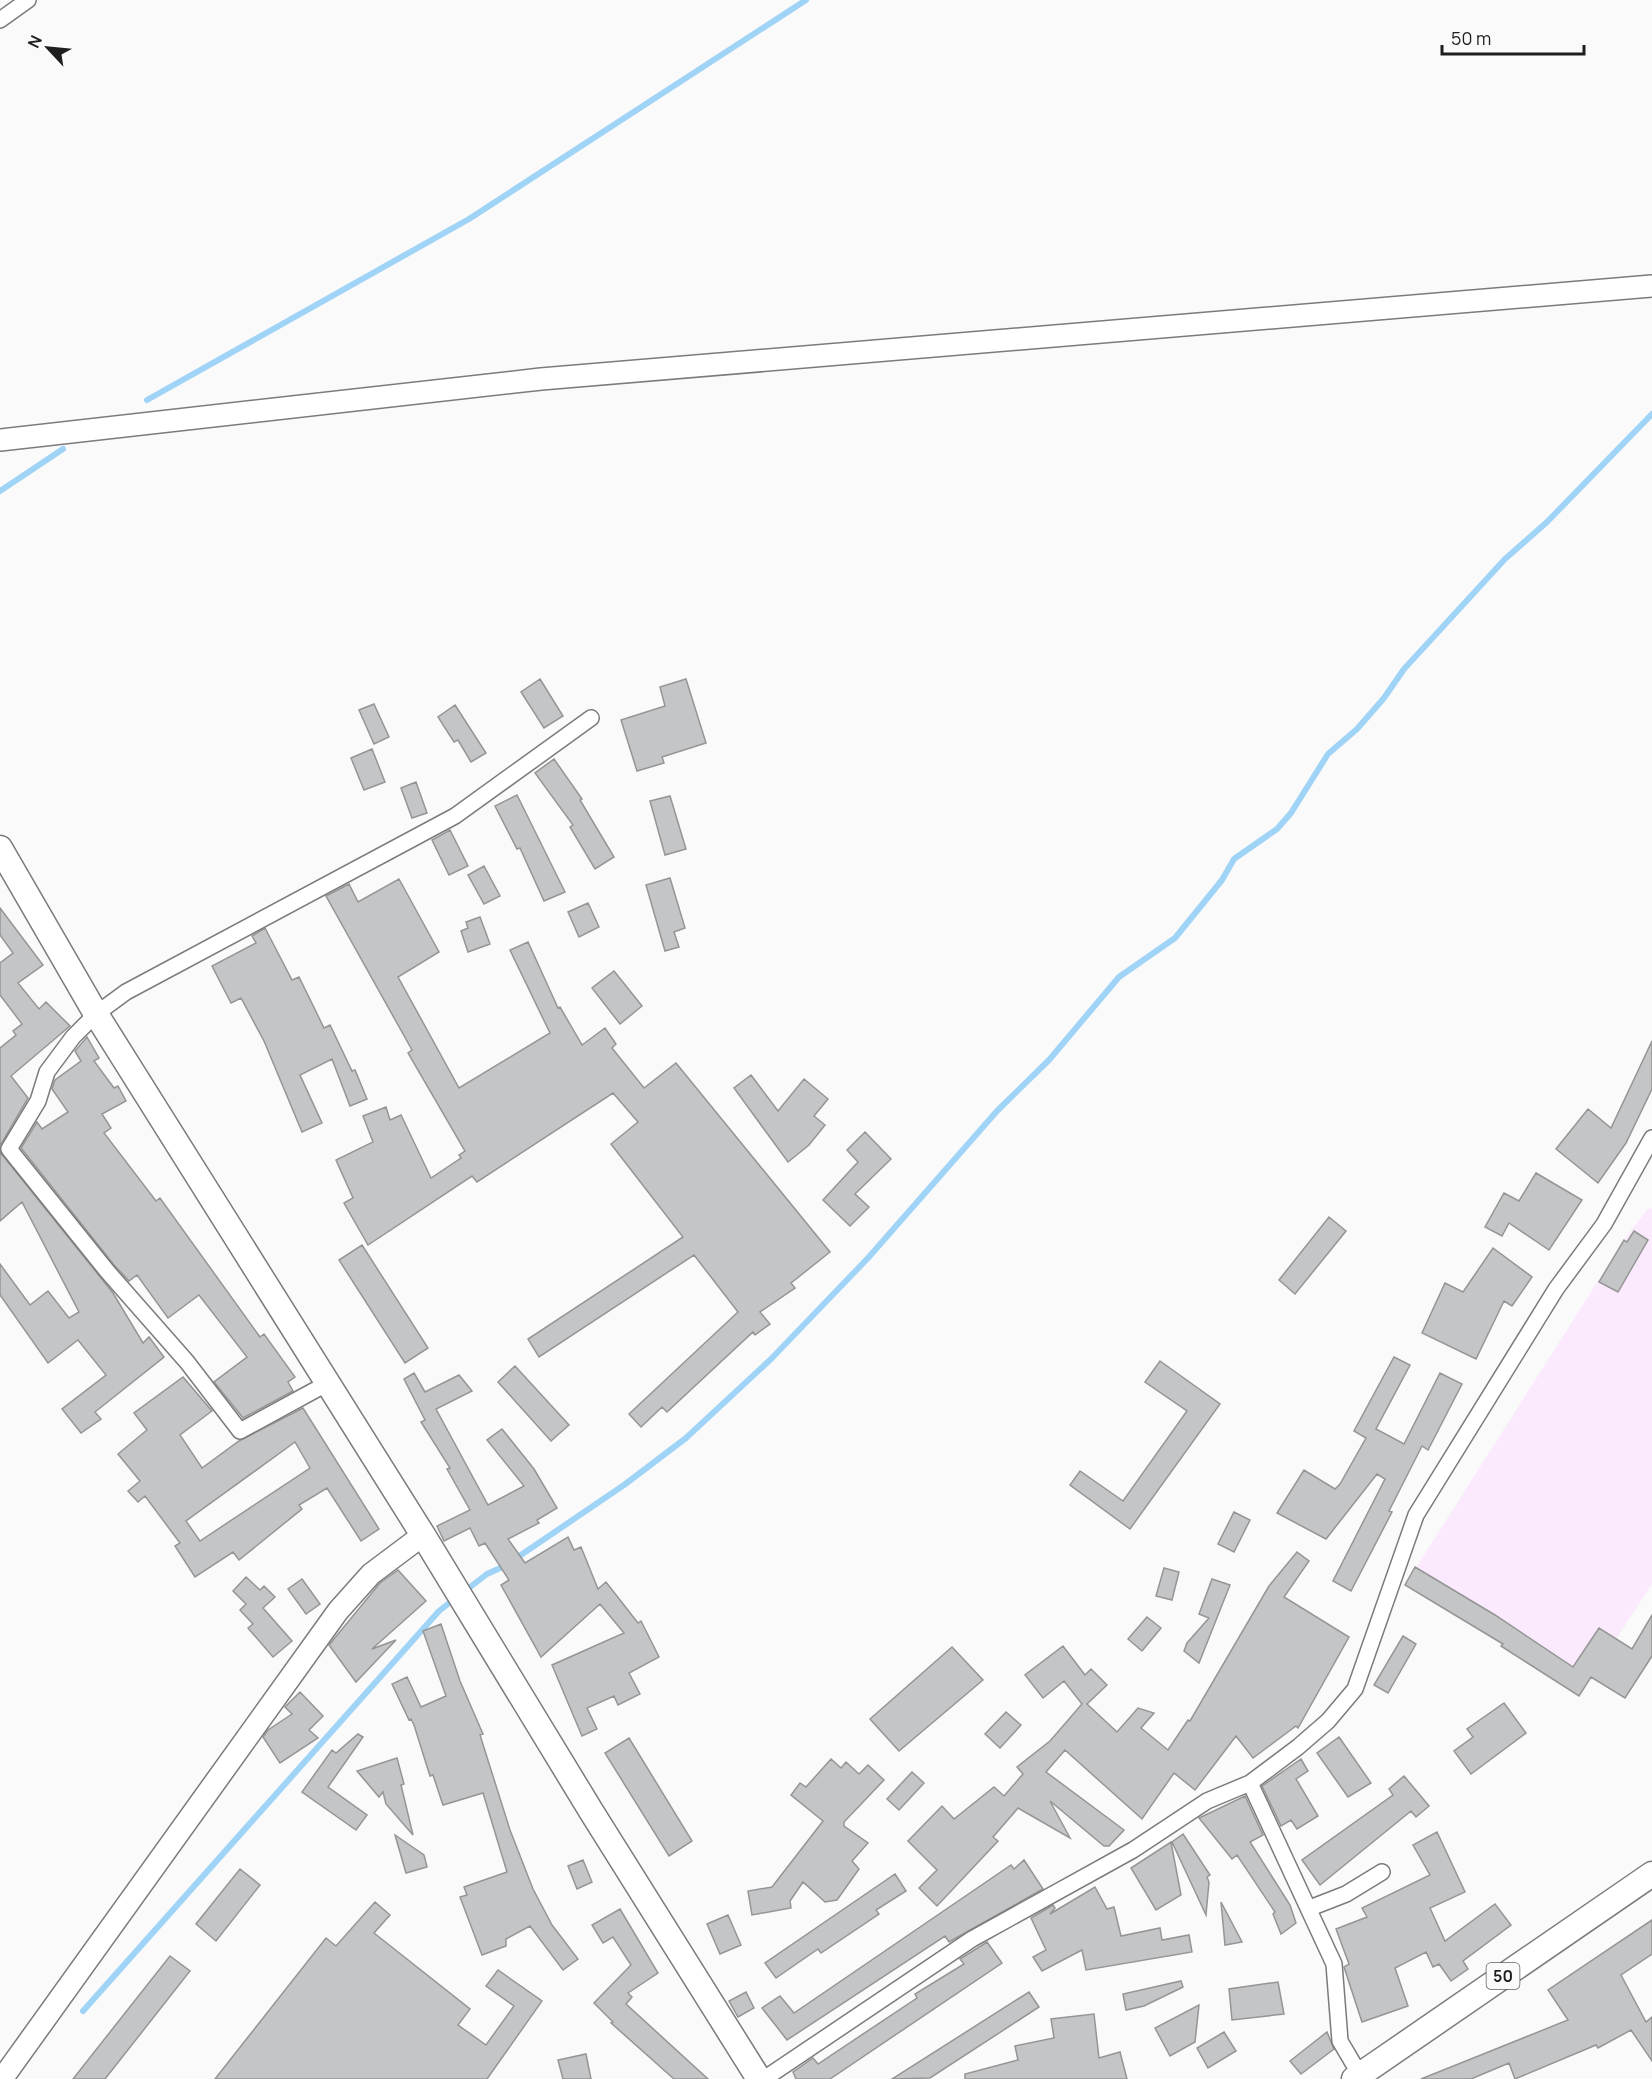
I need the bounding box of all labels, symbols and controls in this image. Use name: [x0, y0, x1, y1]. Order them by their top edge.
north arrow: [18, 18, 78, 78]
scale bar: [1442, 18, 1584, 56]
text: 50 m: [1451, 26, 1491, 50]
text: N: [22, 31, 47, 51]
road number: 50: [1486, 1963, 1520, 1989]

